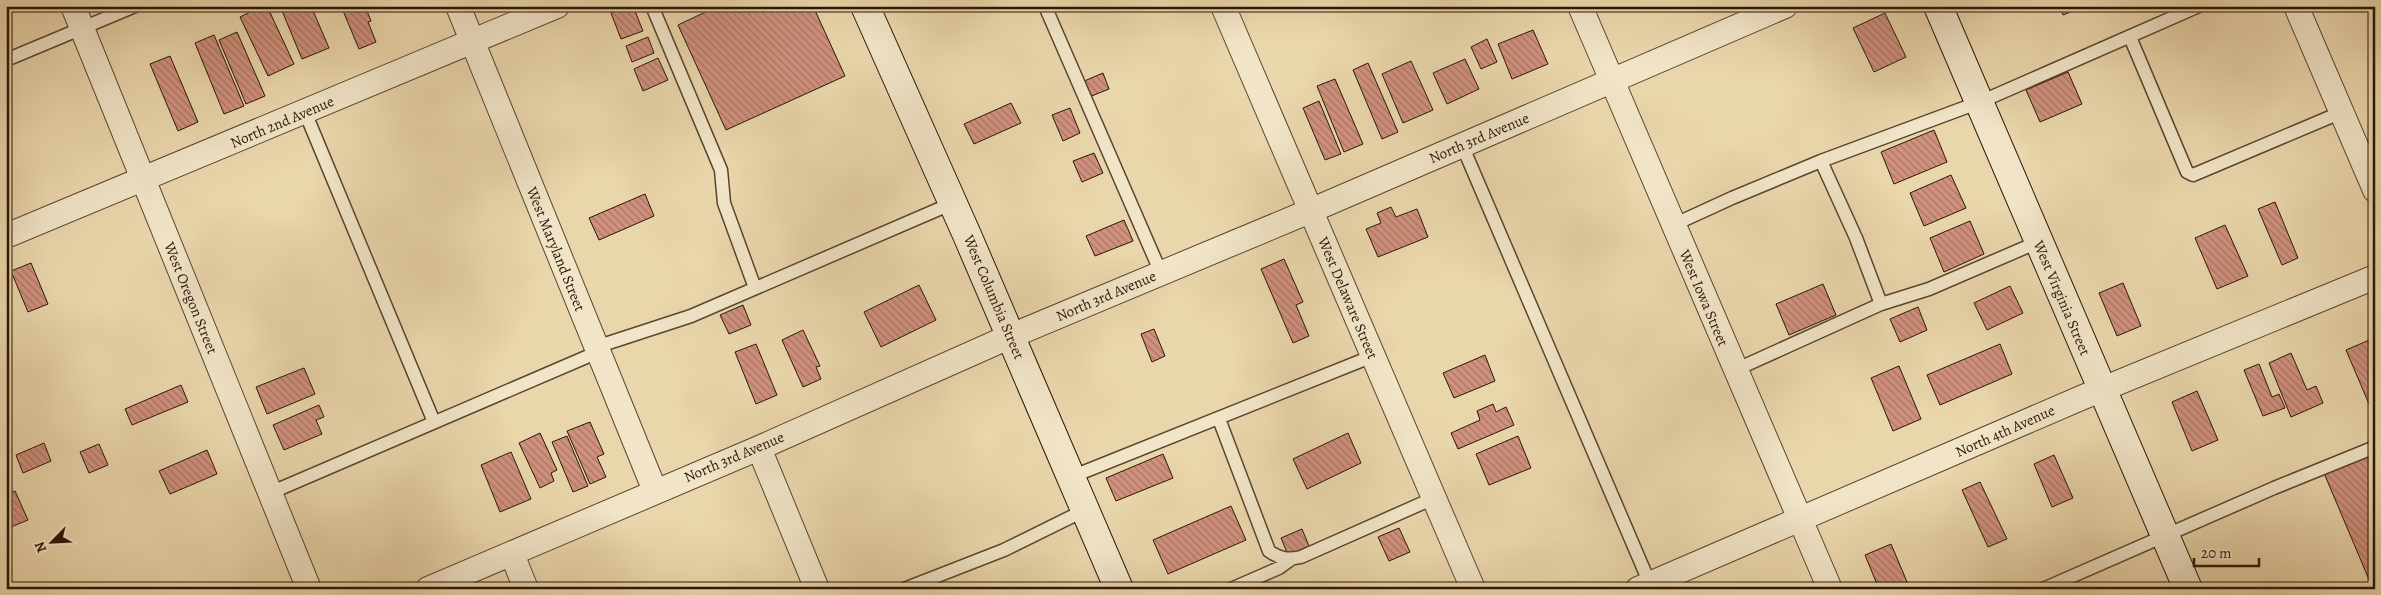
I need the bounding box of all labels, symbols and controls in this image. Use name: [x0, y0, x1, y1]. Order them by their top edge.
street label: North 2nd Avenue: [227, 91, 337, 153]
street label: North 3rd Avenue: [1426, 108, 1532, 168]
street label: West Maryland Street: [522, 183, 590, 314]
street label: West Columbia Street: [958, 231, 1029, 362]
street label: West Delaware Street: [1313, 233, 1383, 362]
street label: West Virginia Street: [2028, 237, 2095, 359]
street label: West Oregon Street: [159, 238, 223, 357]
street label: West Iowa Street: [1674, 246, 1733, 349]
street label: North 3rd Avenue: [1053, 266, 1159, 326]
street label: North 4th Avenue: [1952, 400, 2058, 462]
street label: North 3rd Avenue: [681, 427, 787, 487]
north arrow: [28, 518, 78, 568]
scale bar: [2194, 535, 2258, 567]
text: N: [30, 539, 51, 556]
text: 20 m: [2201, 543, 2232, 563]

